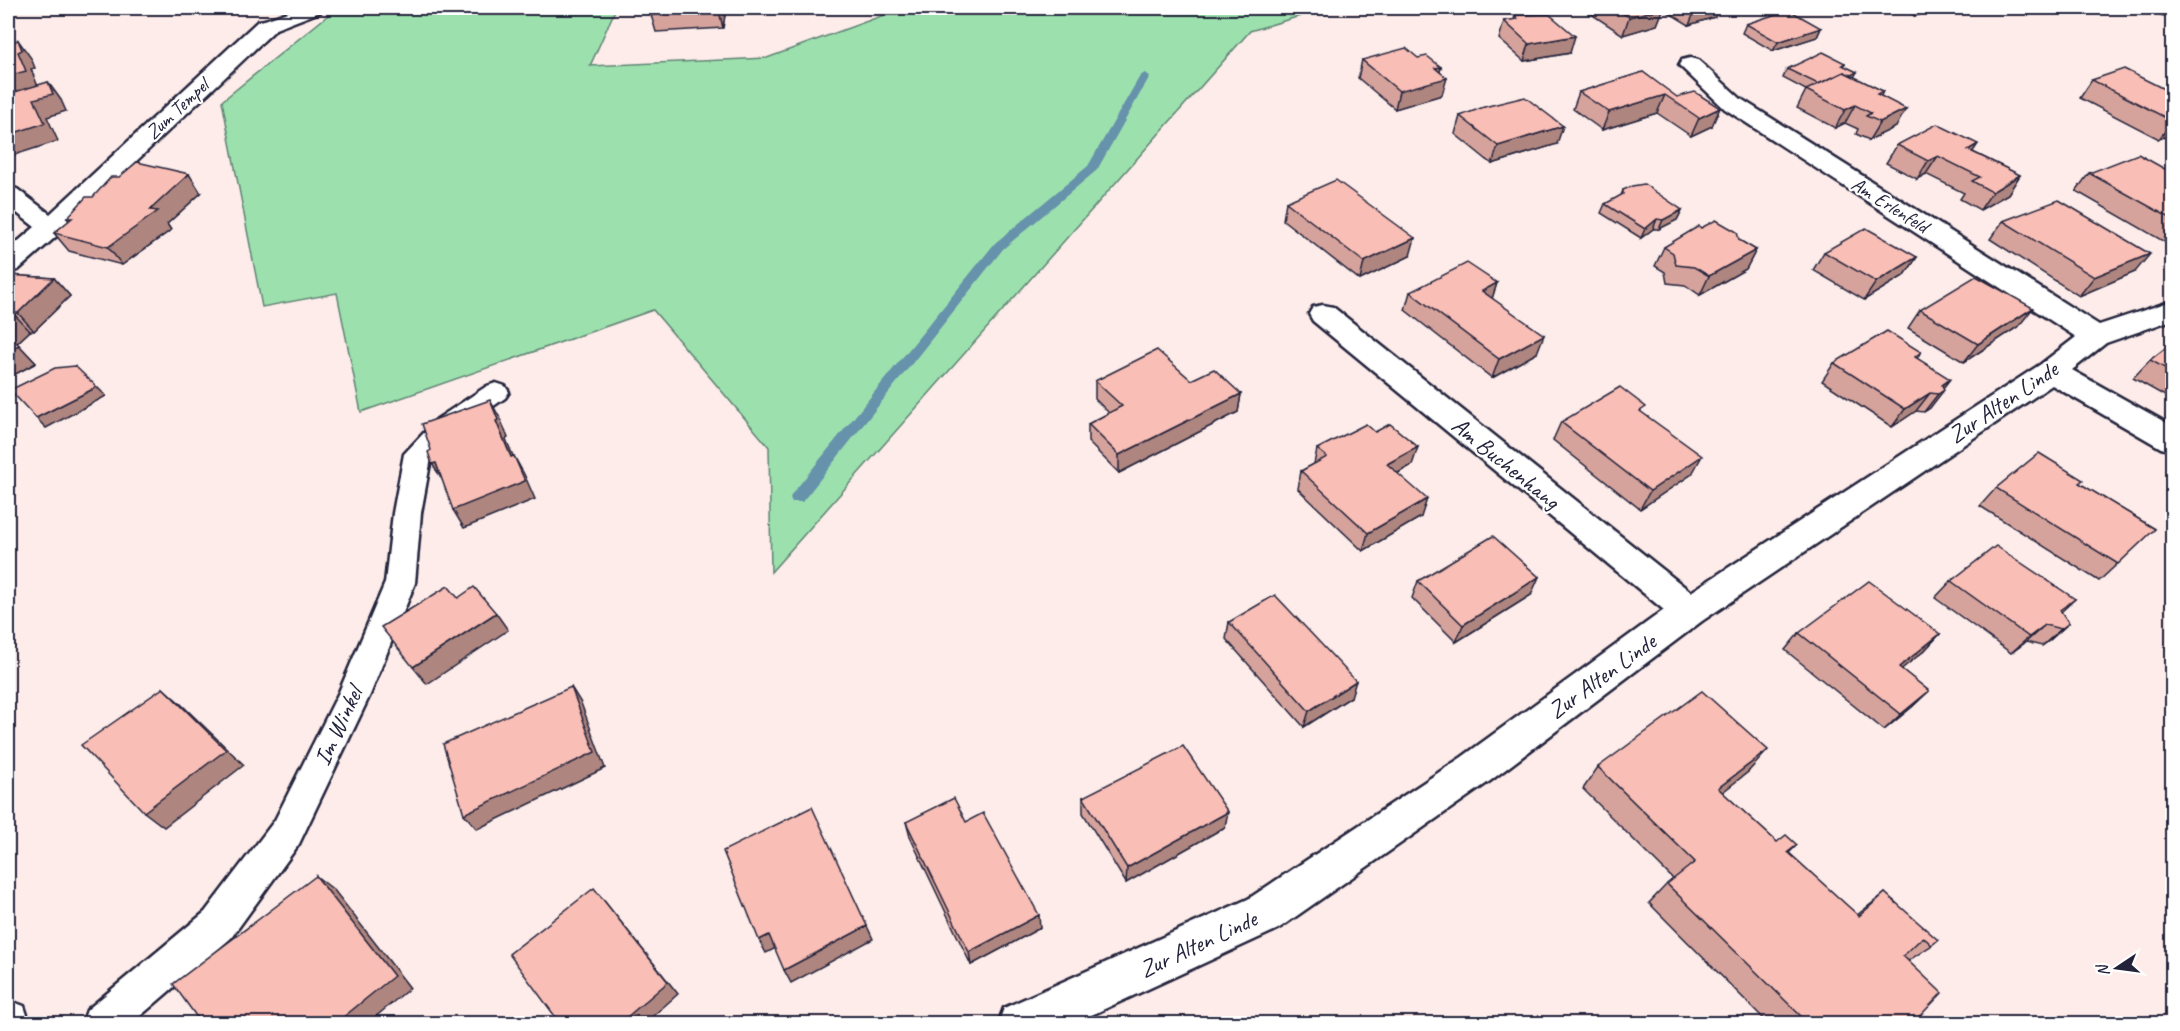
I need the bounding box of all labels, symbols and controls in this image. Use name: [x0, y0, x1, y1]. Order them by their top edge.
street label: Zum Tempel: [140, 71, 216, 145]
street label: Am Erlenfeld: [1847, 171, 1936, 240]
street label: Zur Alten Linde: [1942, 353, 2066, 450]
street label: Am Buchenhang: [1446, 410, 1567, 517]
street label: Zur Alten Linde: [1542, 625, 1664, 725]
street label: Im Winkel: [307, 679, 371, 770]
street label: Zur Alten Linde: [1134, 903, 1264, 984]
north arrow: [2087, 938, 2147, 998]
text: N: [2092, 961, 2114, 978]

